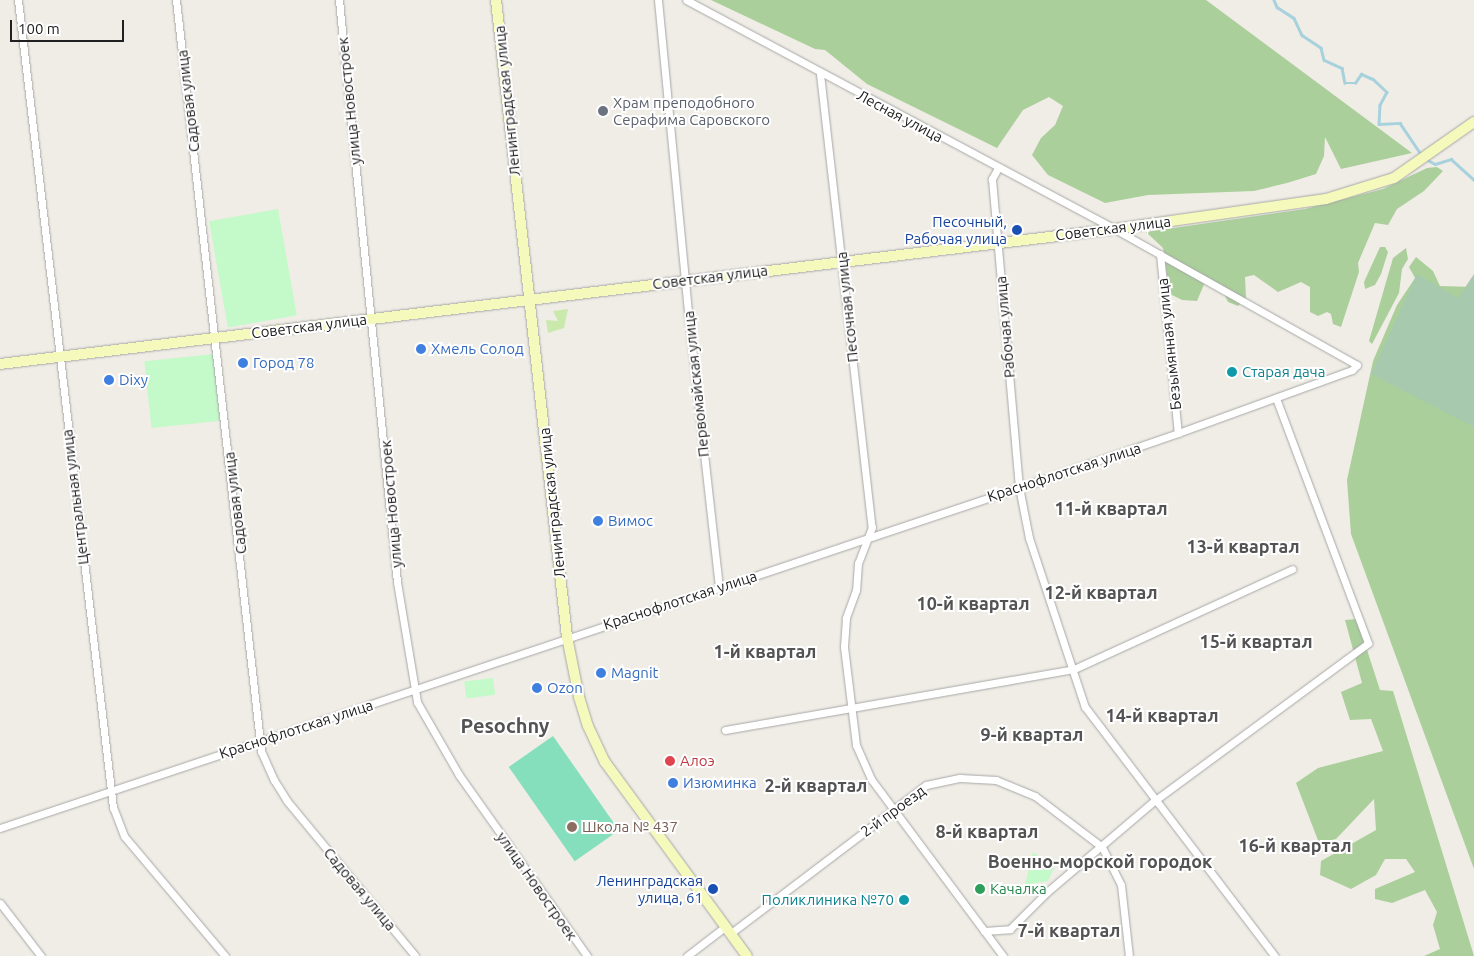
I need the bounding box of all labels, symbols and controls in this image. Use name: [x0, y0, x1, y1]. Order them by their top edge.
scale bar: [12, 10, 126, 42]
text: 100 m: [18, 20, 60, 37]
street label: Ленинградская улица: [490, 25, 524, 177]
street label: улица Новостроек: [333, 36, 365, 166]
street label: Садовая улица: [173, 49, 203, 153]
street label: Лесная улица: [854, 86, 946, 146]
place label: Храм преподобного Серафима Саровского: [613, 93, 770, 128]
marker: Храм преподобного Серафима Саровского: [597, 105, 609, 117]
place label: Песочный, Рабочая улица: [905, 212, 1007, 247]
street label: Советская улица: [1054, 212, 1172, 244]
marker: Песочный, Рабочая улица: [1011, 224, 1023, 236]
street label: Песочная улица: [832, 251, 862, 363]
street label: Советская улица: [651, 261, 769, 293]
street label: Рабочая улица: [992, 275, 1018, 379]
street label: Безымянная улица: [1153, 277, 1185, 411]
street label: Советская улица: [250, 310, 368, 342]
street label: Первомайская улица: [679, 310, 713, 458]
place label: Хмель Солод: [431, 340, 524, 358]
marker: Хмель Солод: [415, 343, 427, 355]
place label: Город 78: [253, 354, 314, 372]
marker: Город 78: [237, 357, 249, 369]
place label: Старая дача: [1242, 363, 1325, 381]
marker: Старая дача: [1226, 366, 1238, 378]
place label: Dixy: [119, 371, 148, 389]
marker: Dixy: [103, 374, 115, 386]
street label: Ленинградская улица: [535, 427, 569, 579]
street label: Центральная улица: [58, 428, 92, 566]
street label: улица Новостроек: [376, 439, 406, 569]
street label: Краснофлотская улица: [985, 439, 1143, 505]
street label: Садовая улица: [220, 451, 250, 555]
district label: 11-й квартал: [1055, 497, 1167, 519]
place label: Вимос: [608, 512, 653, 530]
marker: Вимос: [592, 515, 604, 527]
district label: 13-й квартал: [1187, 535, 1299, 557]
street label: Краснофлотская улица: [601, 567, 759, 633]
district label: 12-й квартал: [1045, 581, 1157, 603]
district label: 10-й квартал: [917, 592, 1029, 614]
district label: 15-й квартал: [1200, 630, 1312, 652]
district label: 1-й квартал: [714, 640, 816, 662]
place label: Magnit: [611, 664, 658, 682]
marker: Magnit: [595, 667, 607, 679]
place label: Ozon: [547, 679, 583, 697]
marker: Ozon: [531, 682, 543, 694]
street label: Краснофлотская улица: [217, 696, 375, 762]
district label: 14-й квартал: [1106, 704, 1218, 726]
district label: Pesochny: [461, 713, 549, 737]
district label: 9-й квартал: [981, 723, 1083, 745]
place label: Алоэ: [680, 752, 715, 770]
marker: Алоэ: [664, 755, 676, 767]
place label: Изюминка: [683, 774, 757, 792]
district label: 2-й квартал: [765, 774, 867, 796]
marker: Изюминка: [667, 777, 679, 789]
street label: 2-й проезд: [857, 782, 929, 840]
place label: Школа № 437: [582, 818, 678, 836]
district label: 8-й квартал: [936, 820, 1038, 842]
marker: Школа № 437: [566, 821, 578, 833]
street label: улица Новостроек: [493, 828, 581, 944]
district label: 16-й квартал: [1239, 834, 1351, 856]
street label: Садовая улица: [320, 844, 400, 934]
district label: Военно-морской городок: [988, 850, 1212, 872]
place label: Ленинградская улица, 61: [596, 871, 703, 906]
place label: Качалка: [990, 880, 1047, 898]
marker: Ленинградская улица, 61: [707, 883, 719, 895]
marker: Качалка: [974, 883, 986, 895]
place label: Поликлиника №70: [762, 891, 894, 909]
marker: Поликлиника №70: [898, 894, 910, 906]
district label: 7-й квартал: [1018, 919, 1120, 941]

